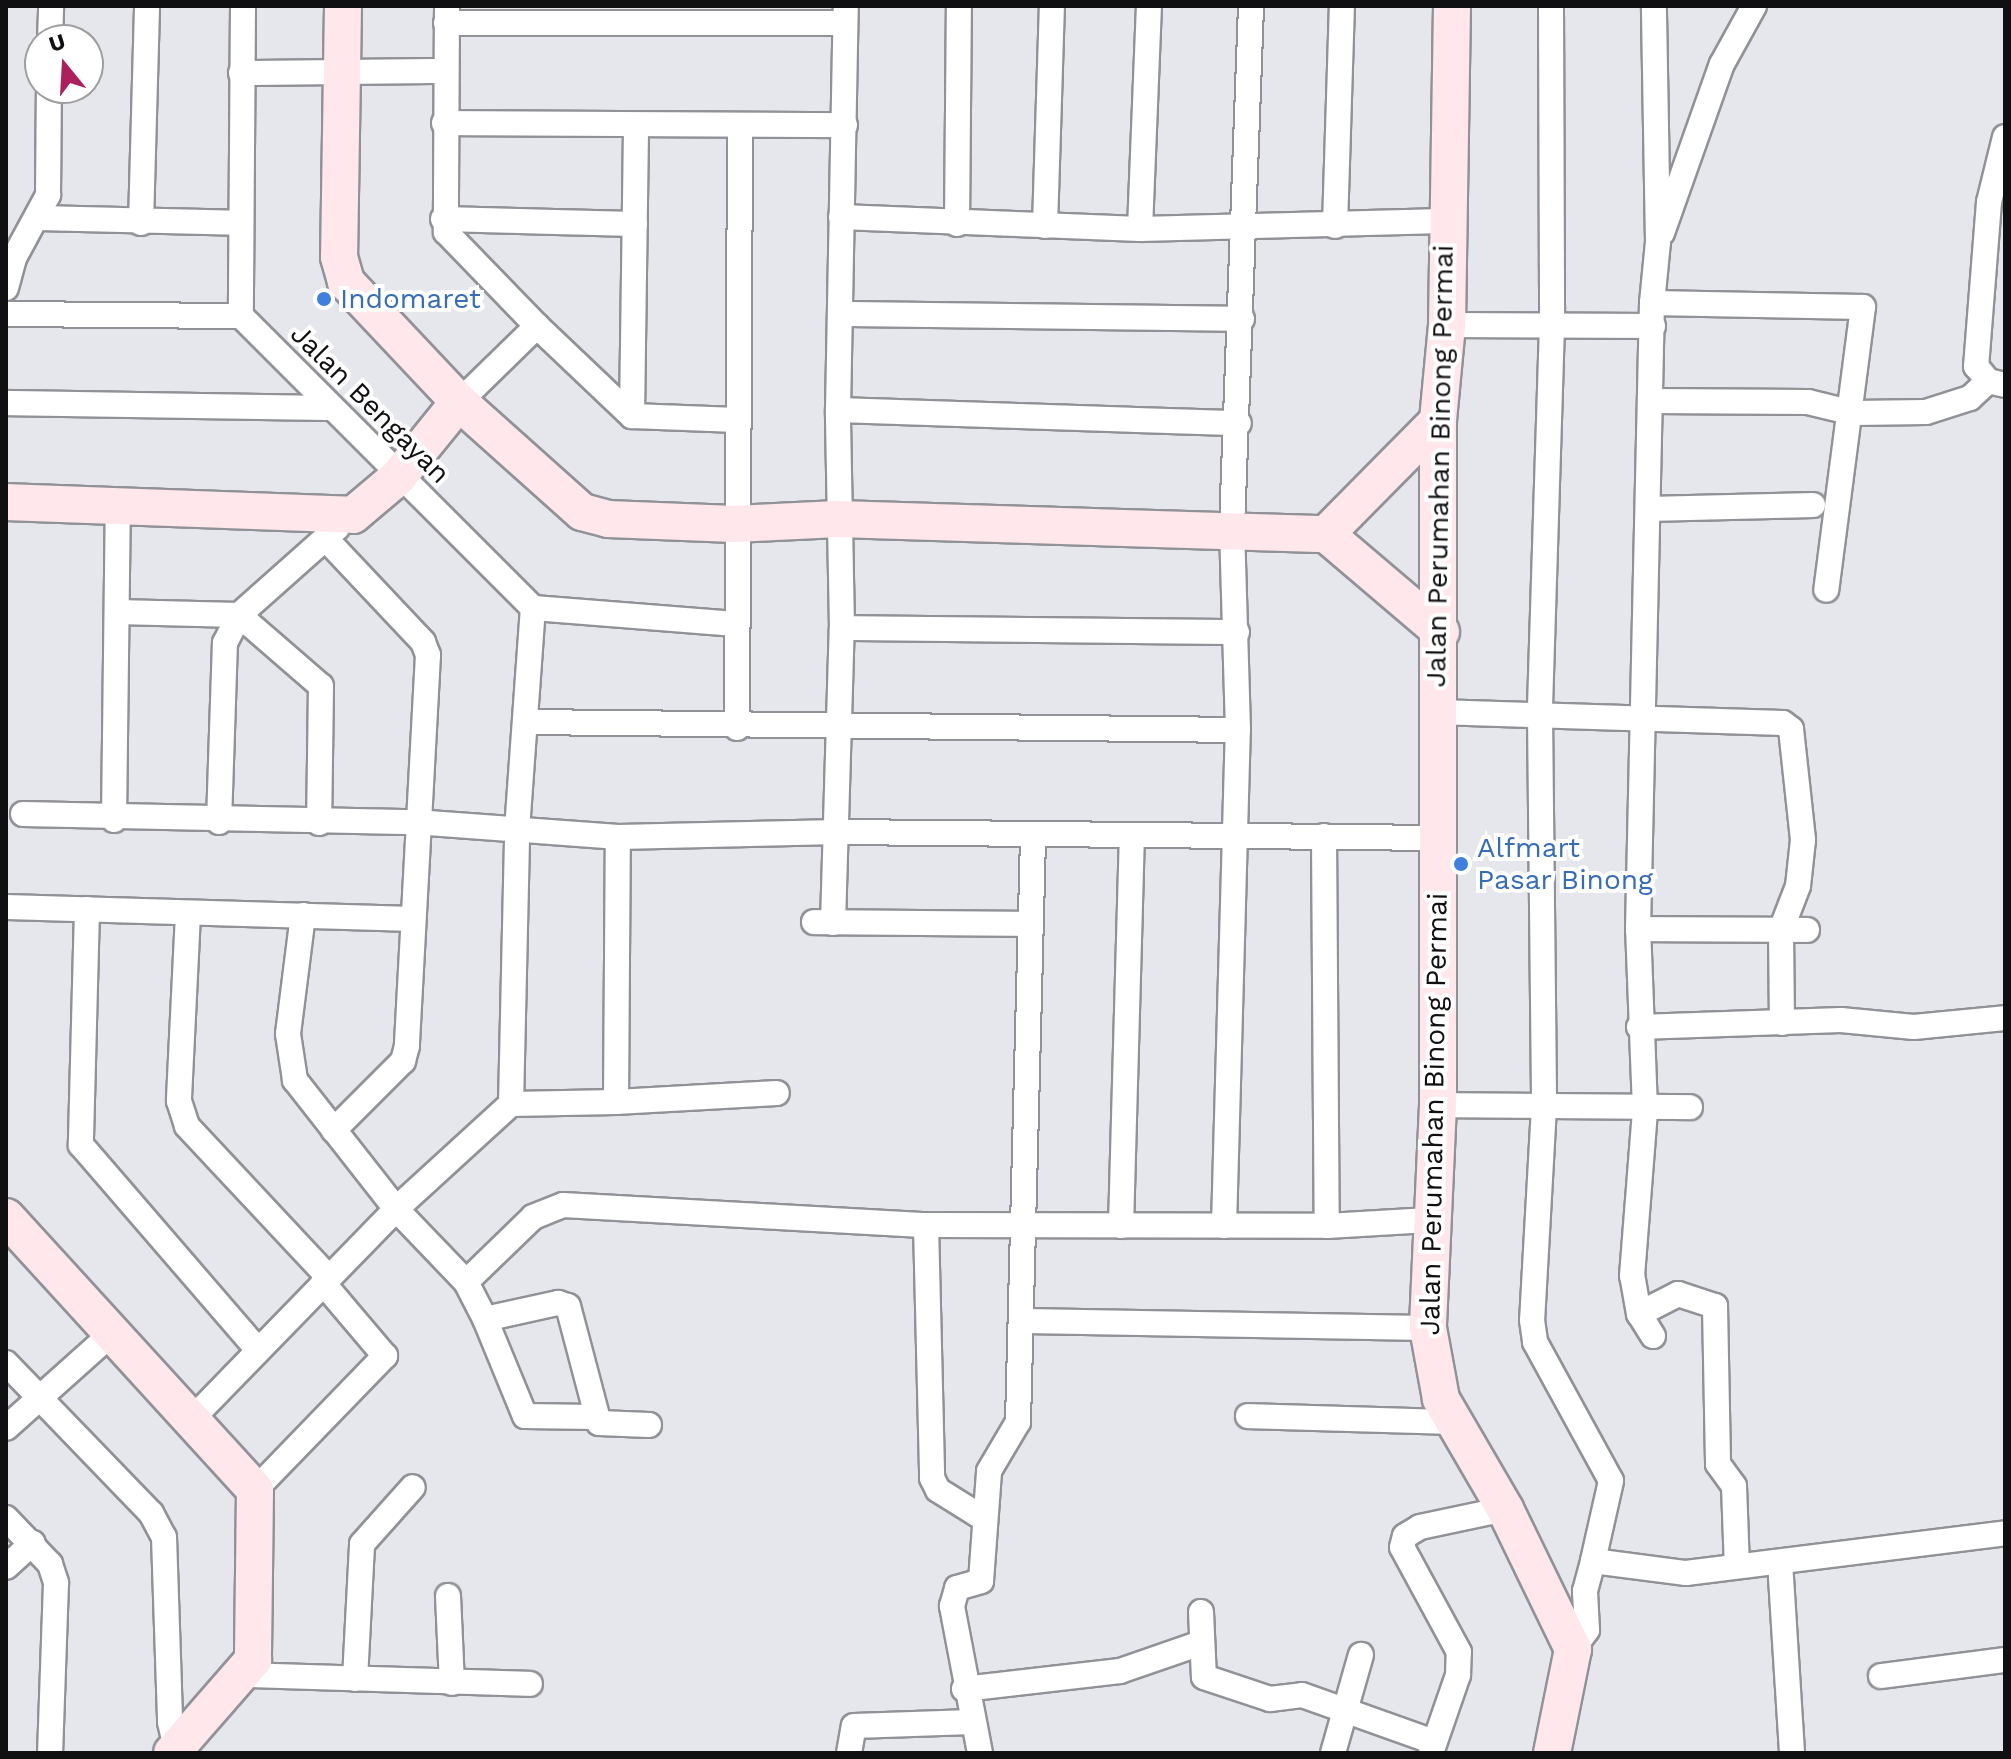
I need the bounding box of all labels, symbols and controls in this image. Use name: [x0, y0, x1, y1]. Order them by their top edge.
north arrow: [24, 24, 104, 104]
text: U: [46, 28, 68, 57]
street label: Jalan Perumahan Binong Permai: [1419, 244, 1461, 688]
place label: Indomaret: [340, 282, 481, 316]
marker: Indomaret: [315, 290, 333, 308]
street label: Jalan Bengayan: [283, 317, 457, 491]
place label: Alfmart Pasar Binong: [1477, 831, 1654, 897]
marker: Alfmart Pasar Binong: [1452, 855, 1470, 873]
street label: Jalan Perumahan Binong Permai: [1413, 892, 1455, 1336]

